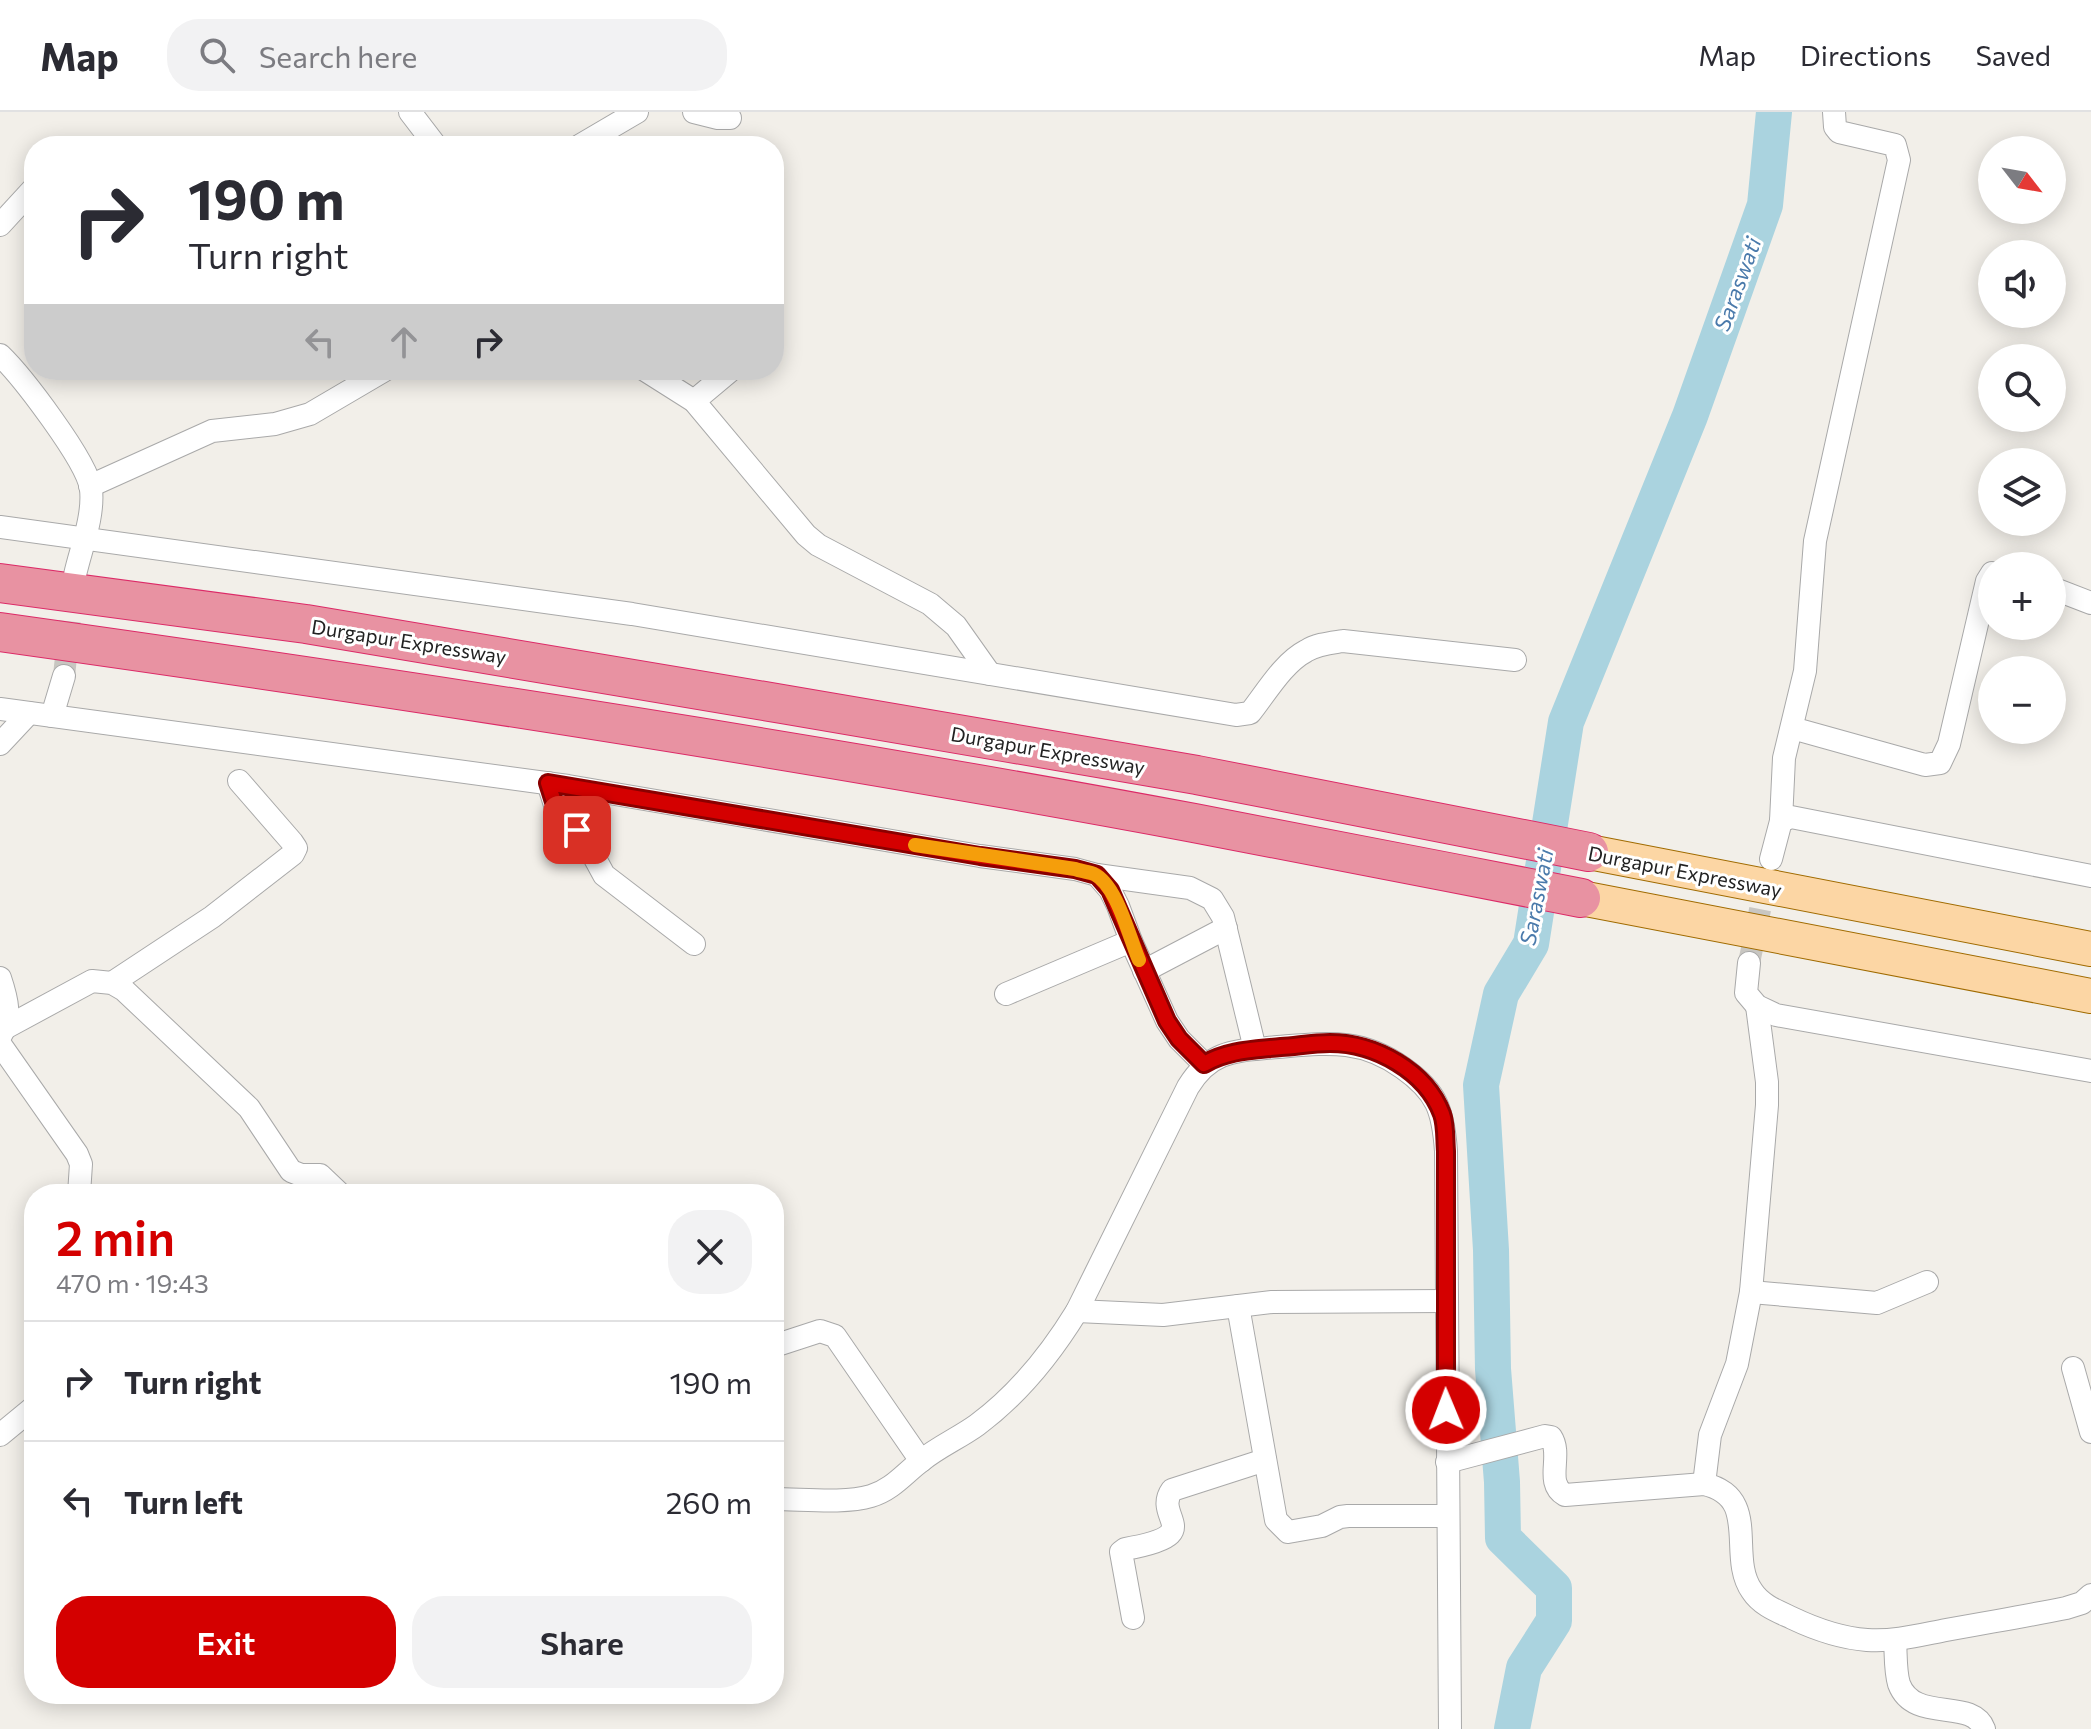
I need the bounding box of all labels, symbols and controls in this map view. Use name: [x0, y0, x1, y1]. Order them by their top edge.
search box: [167, 19, 727, 91]
text: Map: [40, 32, 119, 79]
icon: search: [195, 33, 239, 77]
text: Search here: [259, 37, 417, 74]
text: Map: [1698, 38, 1756, 72]
text: Directions: [1800, 38, 1931, 72]
text: Saved: [1975, 38, 2051, 72]
north arrow: [1978, 136, 2066, 224]
map controls: [1978, 136, 2066, 744]
text: 190 m: [188, 163, 345, 232]
icon: right: [56, 168, 160, 272]
text: Turn right: [188, 232, 349, 276]
water label: Saraswati: [1708, 232, 1767, 334]
button: sound: [1978, 240, 2066, 328]
icon: left: [298, 320, 342, 364]
icon: ahead: [382, 320, 426, 364]
icon: right: [466, 320, 510, 364]
button: search: [1978, 344, 2066, 432]
button: layers: [1978, 448, 2066, 536]
button: +: [1978, 552, 2066, 640]
street label: Durgapur Expressway: [310, 614, 508, 668]
button: −: [1978, 656, 2066, 744]
street label: Durgapur Expressway: [949, 721, 1147, 779]
pin: [543, 796, 611, 864]
icon: arrive: [555, 808, 599, 852]
street label: Durgapur Expressway: [1586, 840, 1784, 902]
water label: Saraswati: [1513, 845, 1559, 947]
text: 2 min: [56, 1207, 175, 1266]
button: close: [668, 1210, 752, 1294]
text: 470 m · 19:43: [56, 1267, 209, 1298]
icon: right: [56, 1359, 100, 1403]
text: Turn right: [124, 1363, 261, 1400]
text: 190 m: [669, 1363, 752, 1400]
position arrow: [1404, 1368, 1488, 1452]
icon: left: [56, 1479, 100, 1523]
text: Turn left: [124, 1483, 243, 1520]
text: 260 m: [666, 1483, 752, 1520]
button: Exit: [56, 1596, 396, 1688]
button: Share: [412, 1596, 752, 1688]

